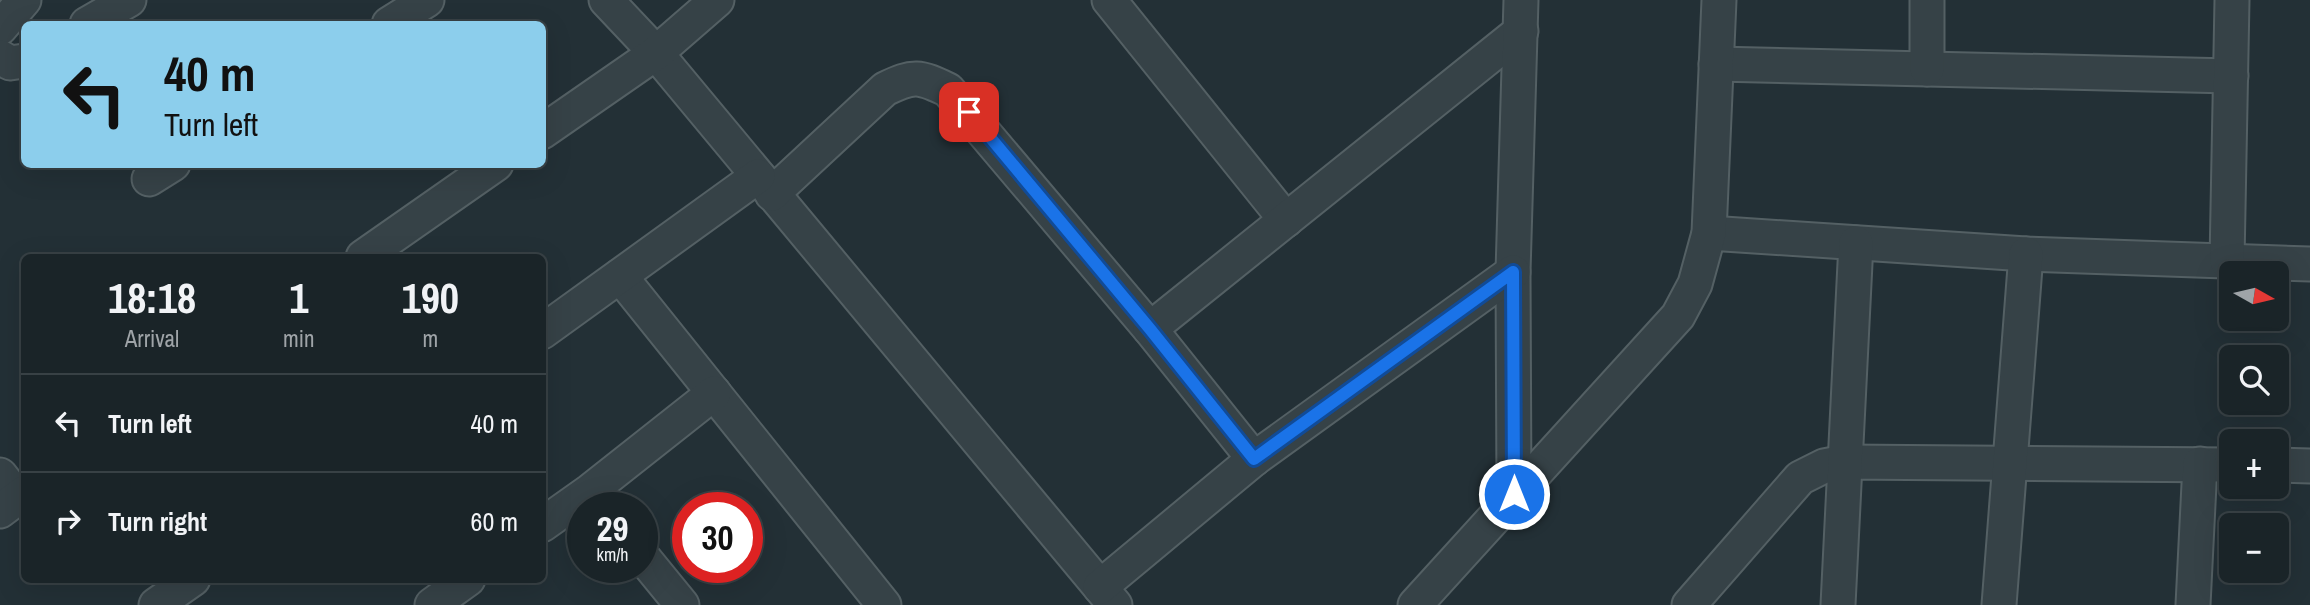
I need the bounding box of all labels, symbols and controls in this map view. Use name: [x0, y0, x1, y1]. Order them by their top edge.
text: 40 m: [164, 40, 256, 106]
icon: left: [49, 49, 140, 140]
pin: [939, 82, 999, 142]
icon: arrive: [950, 93, 988, 131]
text: Turn left: [164, 103, 258, 146]
north arrow: [2219, 261, 2289, 331]
map controls: [2219, 261, 2289, 583]
text: 18:18: [108, 270, 196, 326]
text: 1: [289, 270, 308, 326]
text: 190: [402, 270, 459, 326]
text: Arrival: [125, 323, 179, 354]
text: min: [283, 323, 315, 354]
text: m: [422, 323, 438, 354]
button: search: [2219, 345, 2289, 415]
icon: left: [49, 404, 87, 442]
text: Turn left: [108, 406, 192, 441]
text: 40 m: [471, 406, 518, 441]
button: +: [2219, 429, 2289, 499]
position arrow: [1477, 457, 1551, 531]
speed limit sign: 30: [672, 492, 763, 583]
icon: right: [49, 502, 87, 540]
text: Turn right: [108, 504, 207, 539]
text: 60 m: [471, 504, 518, 539]
text: 29: [597, 505, 628, 552]
button: −: [2219, 513, 2289, 583]
text: km/h: [597, 542, 629, 567]

